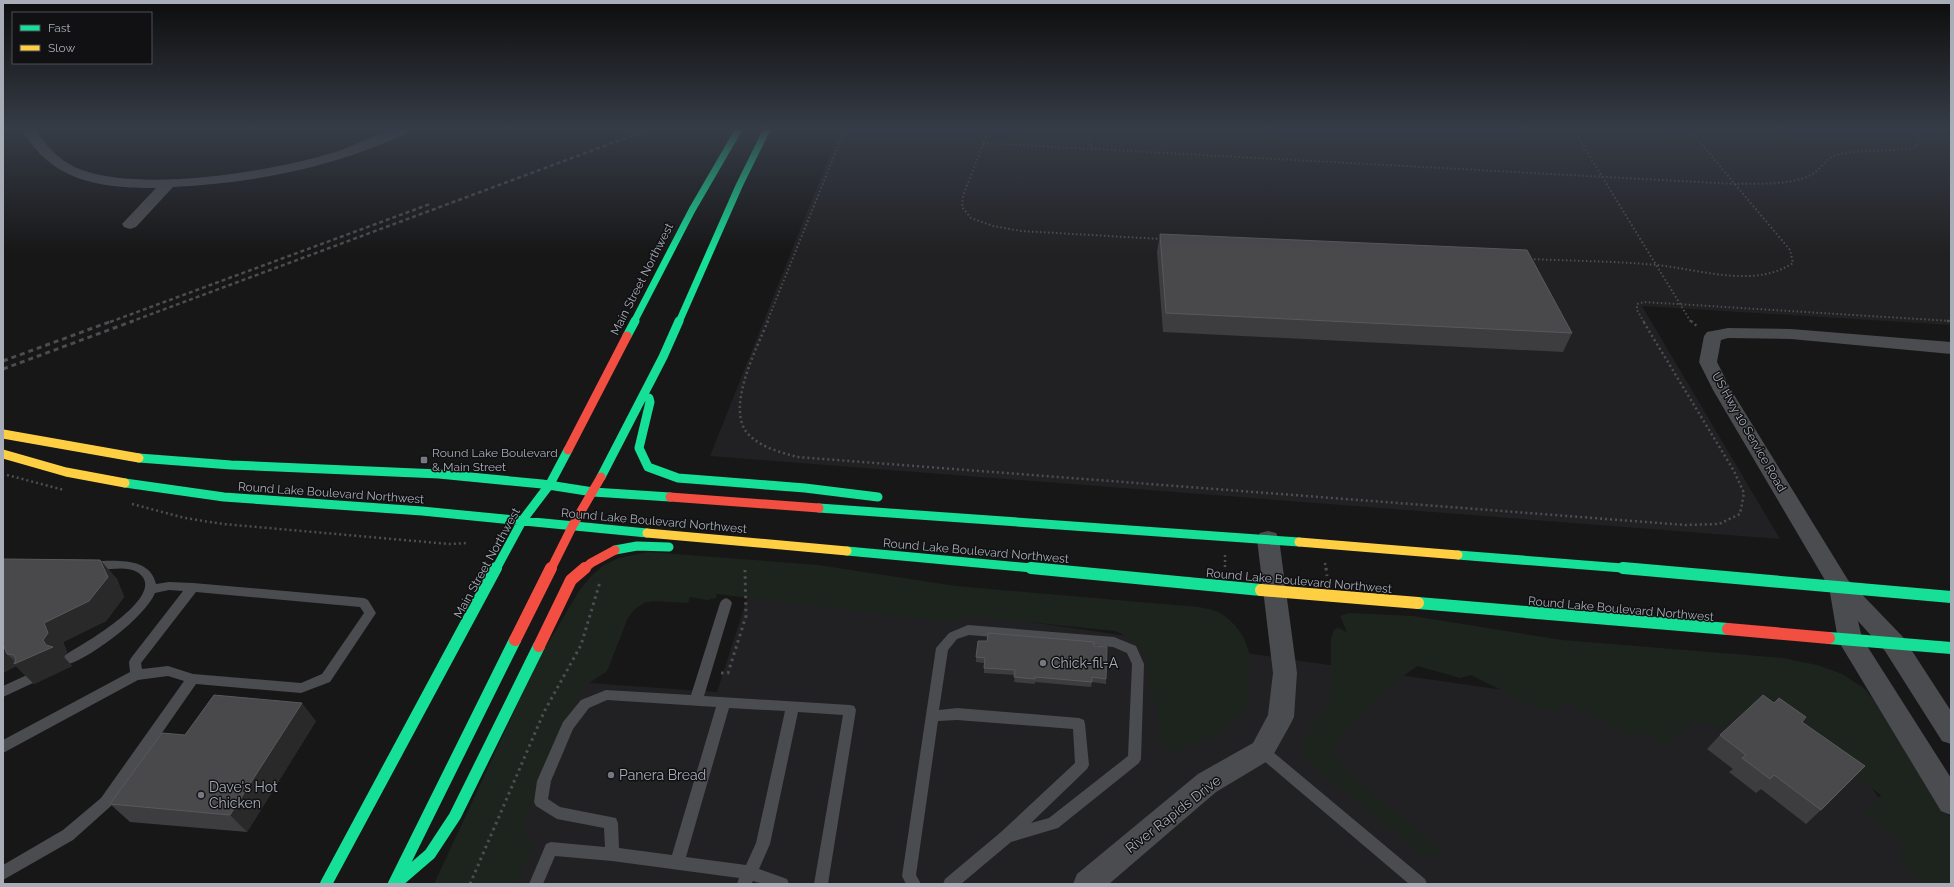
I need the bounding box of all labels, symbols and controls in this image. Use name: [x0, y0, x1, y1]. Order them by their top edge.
legend: [12, 12, 152, 64]
text: Fast: [48, 21, 71, 35]
text: Slow: [48, 41, 75, 55]
street label: Main Street Northwest: [608, 221, 676, 337]
street label: US Hwy 10 Service Road: [1709, 370, 1789, 494]
place label: Round Lake Boulevard & Main Street: [432, 446, 558, 474]
marker: Round Lake Boulevard & Main Street: [419, 455, 429, 465]
street label: Round Lake Boulevard Northwest: [237, 480, 425, 506]
street label: Main Street Northwest: [451, 505, 523, 621]
street label: Round Lake Boulevard Northwest: [560, 506, 748, 536]
street label: Round Lake Boulevard Northwest: [882, 536, 1070, 566]
street label: Round Lake Boulevard Northwest: [1205, 566, 1393, 596]
street label: Round Lake Boulevard Northwest: [1527, 594, 1715, 624]
place label: Chick-fil-A: [1051, 655, 1119, 671]
marker: Chick-fil-A: [1038, 658, 1048, 668]
place label: Panera Bread: [619, 767, 706, 783]
marker: Panera Bread: [606, 770, 616, 780]
street label: River Rapids Drive: [1122, 772, 1224, 856]
place label: Dave's Hot Chicken: [209, 779, 278, 811]
marker: Dave's Hot Chicken: [196, 790, 206, 800]

